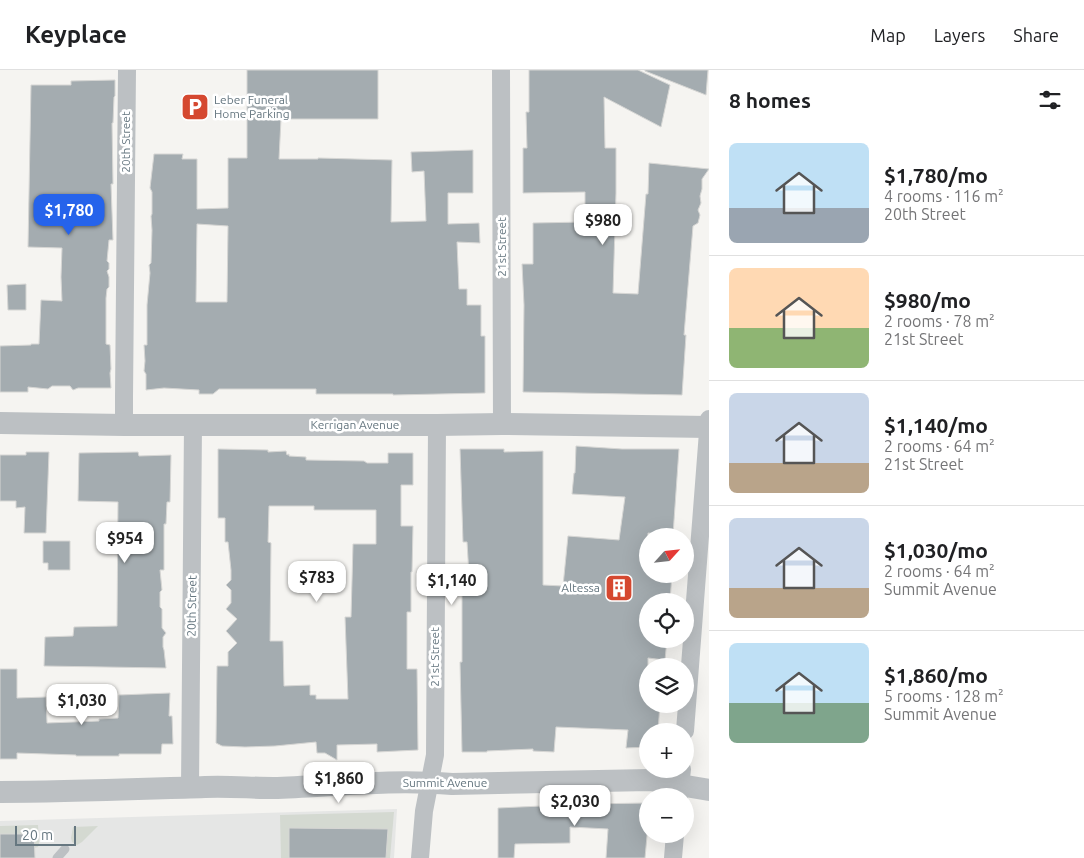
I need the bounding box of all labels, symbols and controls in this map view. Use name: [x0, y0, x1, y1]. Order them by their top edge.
text: Keyplace: [25, 21, 127, 48]
text: Map: [870, 25, 906, 45]
text: Layers: [934, 25, 985, 45]
text: Share: [1013, 25, 1059, 45]
icon: filters: [1036, 86, 1064, 114]
text: 8 homes: [729, 88, 811, 112]
parking icon: Leber Funeral Home Parking: [180, 92, 210, 122]
place label: Leber Funeral Home Parking: [214, 93, 290, 120]
street label: 20th Street: [119, 111, 132, 173]
icon: home: [769, 163, 829, 223]
text: $1,780/mo: [884, 163, 988, 187]
text: 4 rooms · 116 m²: [884, 187, 1004, 205]
pin: $1,780: [28, 194, 110, 236]
text: $1,780: [44, 201, 94, 219]
pin: $980: [573, 204, 633, 246]
text: 20th Street: [884, 205, 966, 223]
text: $980: [585, 211, 621, 229]
street label: 21st Street: [495, 217, 508, 277]
icon: home: [769, 288, 829, 348]
text: $980/mo: [884, 288, 971, 312]
text: 2 rooms · 78 m²: [884, 312, 995, 330]
text: 21st Street: [884, 330, 964, 348]
icon: home: [769, 413, 829, 473]
text: $1,140/mo: [884, 413, 988, 437]
street label: Kerrigan Avenue: [311, 418, 399, 431]
text: 2 rooms · 64 m²: [884, 437, 995, 455]
text: 21st Street: [884, 455, 964, 473]
pin: $954: [95, 522, 155, 564]
north arrow: [639, 528, 694, 582]
map controls: [639, 528, 694, 843]
text: $954: [107, 529, 143, 547]
icon: home: [769, 538, 829, 598]
text: $1,030/mo: [884, 538, 988, 562]
pin: $783: [287, 560, 347, 603]
text: 2 rooms · 64 m²: [884, 562, 995, 580]
pin: $1,140: [411, 564, 493, 606]
text: $783: [299, 568, 335, 586]
text: $1,140: [427, 571, 477, 589]
building icon: Altessa: [604, 573, 634, 603]
street label: 20th Street: [184, 575, 199, 637]
text: Summit Avenue: [884, 580, 997, 598]
place label: Altessa: [561, 581, 600, 594]
button: locate: [639, 593, 694, 648]
street label: 21st Street: [428, 627, 441, 687]
button: layers: [639, 658, 694, 713]
icon: home: [769, 663, 829, 723]
text: $1,860/mo: [884, 663, 988, 687]
pin: $1,030: [41, 684, 123, 726]
text: 5 rooms · 128 m²: [884, 687, 1004, 705]
text: $1,030: [57, 691, 107, 709]
text: Summit Avenue: [884, 705, 997, 723]
button: +: [639, 723, 694, 778]
pin: $1,860: [298, 762, 380, 804]
text: $1,860: [314, 769, 364, 787]
street label: Summit Avenue: [403, 776, 487, 789]
pin: $2,030: [534, 784, 616, 827]
button: −: [639, 788, 694, 843]
text: $2,030: [550, 792, 600, 810]
scale bar: [15, 823, 76, 846]
text: 20 m: [22, 827, 53, 843]

